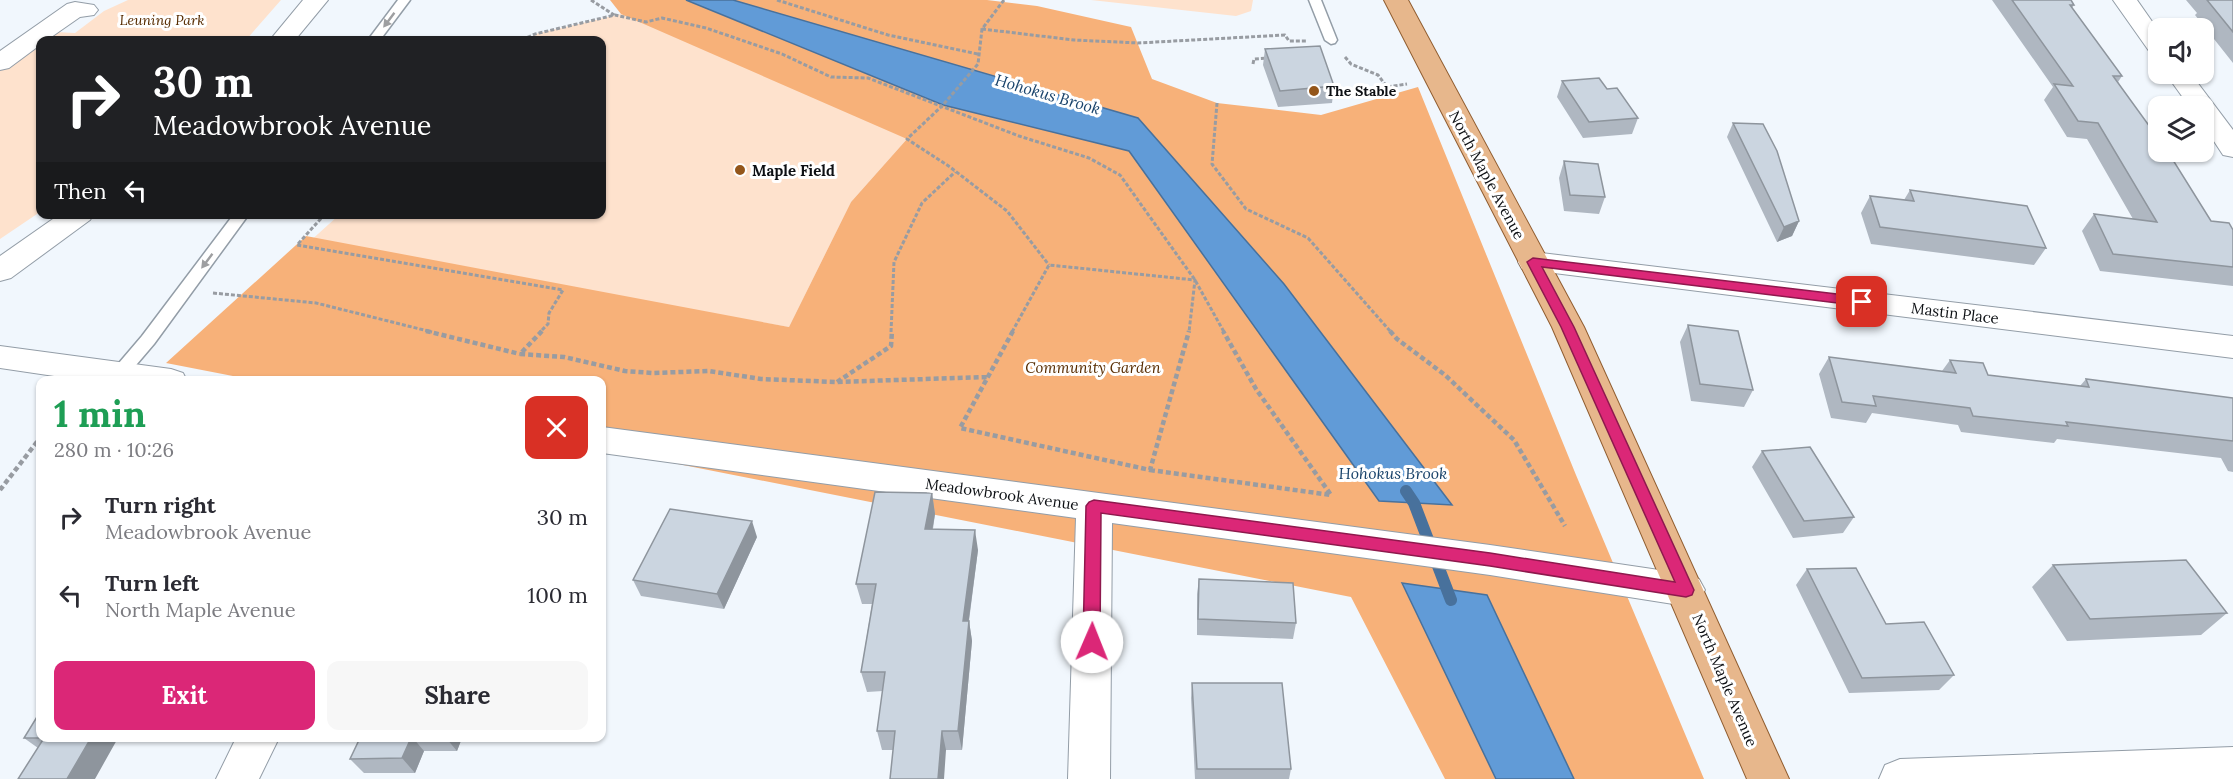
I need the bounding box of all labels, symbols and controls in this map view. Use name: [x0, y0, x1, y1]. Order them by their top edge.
park label: Leuning Park: [119, 11, 205, 29]
one-way arrow: [383, 12, 395, 28]
map controls: [2148, 18, 2214, 162]
button: sound: [2148, 18, 2214, 84]
text: 30 m: [153, 55, 253, 109]
icon: right: [54, 60, 132, 138]
water label: Hohokus Brook: [993, 69, 1103, 119]
place label: The Stable: [1326, 82, 1397, 100]
marker: The Stable: [1307, 84, 1321, 98]
button: layers: [2148, 96, 2214, 162]
street label: North Maple Avenue: [1445, 107, 1529, 243]
text: Meadowbrook Avenue: [153, 108, 431, 142]
place label: Maple Field: [752, 161, 835, 180]
marker: Maple Field: [733, 163, 747, 177]
icon: left: [119, 174, 152, 207]
text: Then: [54, 177, 107, 205]
one-way arrow: [201, 253, 213, 269]
pin: [1836, 276, 1887, 327]
icon: arrive: [1845, 285, 1878, 318]
street label: Mastin Place: [1910, 298, 2000, 328]
park label: Community Garden: [1025, 358, 1161, 377]
text: 1 min: [54, 391, 146, 437]
button: close: [525, 396, 588, 459]
text: 280 m · 10:26: [54, 437, 174, 462]
water label: Hohokus Brook: [1339, 463, 1447, 483]
street label: Meadowbrook Avenue: [924, 474, 1080, 514]
text: Turn right: [105, 491, 216, 519]
icon: right: [54, 501, 87, 534]
text: 30 m: [537, 503, 588, 531]
text: Meadowbrook Avenue: [105, 519, 311, 544]
text: Turn left: [105, 569, 199, 597]
icon: left: [54, 579, 87, 612]
text: 100 m: [527, 581, 588, 609]
text: North Maple Avenue: [105, 597, 296, 622]
position arrow: [1060, 610, 1124, 674]
street label: North Maple Avenue: [1688, 611, 1762, 749]
button: Exit: [54, 661, 315, 730]
button: Share: [327, 661, 588, 730]

